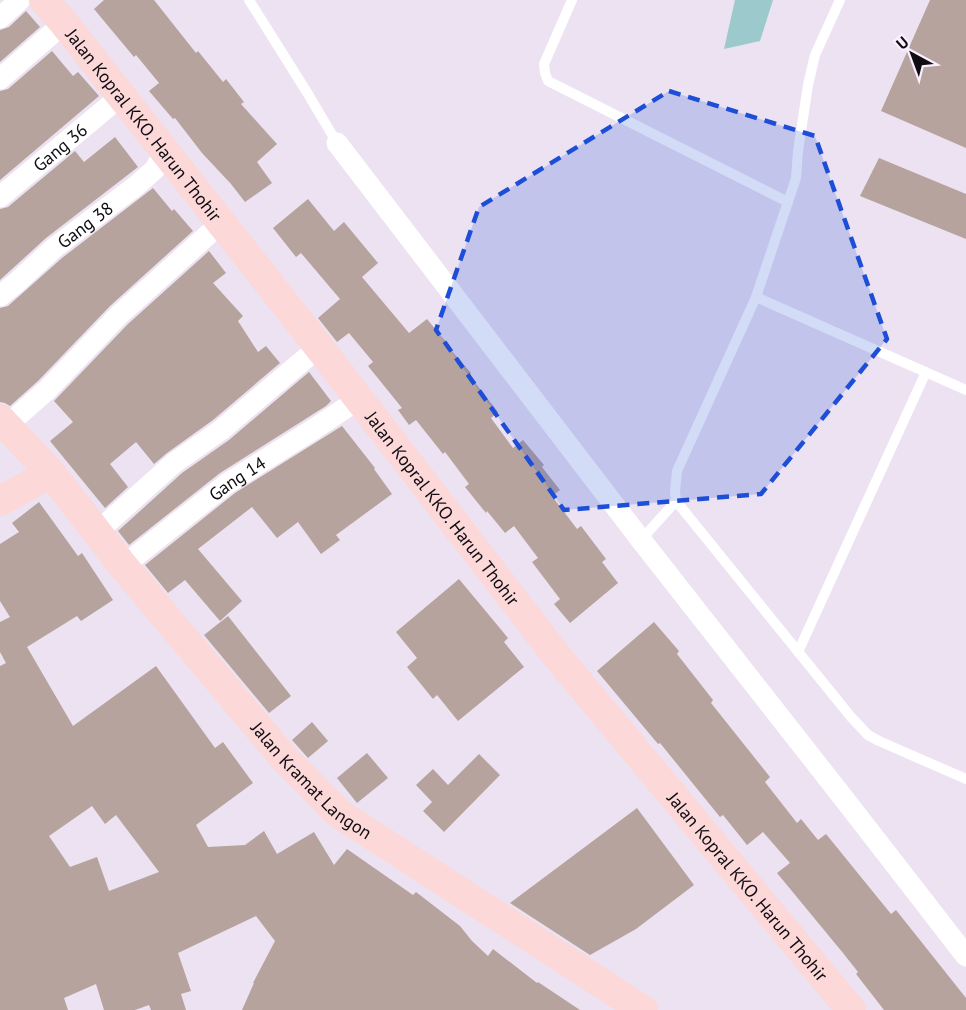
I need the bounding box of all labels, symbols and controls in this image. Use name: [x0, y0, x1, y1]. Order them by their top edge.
street label: Jalan Kopral KKO. Harun Thohir: [60, 23, 227, 226]
north arrow: [882, 24, 942, 84]
text: U: [892, 32, 913, 54]
street label: Gang 36: [28, 118, 92, 176]
street label: Gang 38: [52, 196, 117, 253]
street label: Jalan Kopral KKO. Harun Thohir: [360, 405, 525, 610]
street label: Gang 14: [204, 451, 270, 506]
street label: Jalan Kramat Langon: [246, 716, 377, 844]
street label: Jalan Kopral KKO. Harun Thohir: [662, 786, 833, 986]

